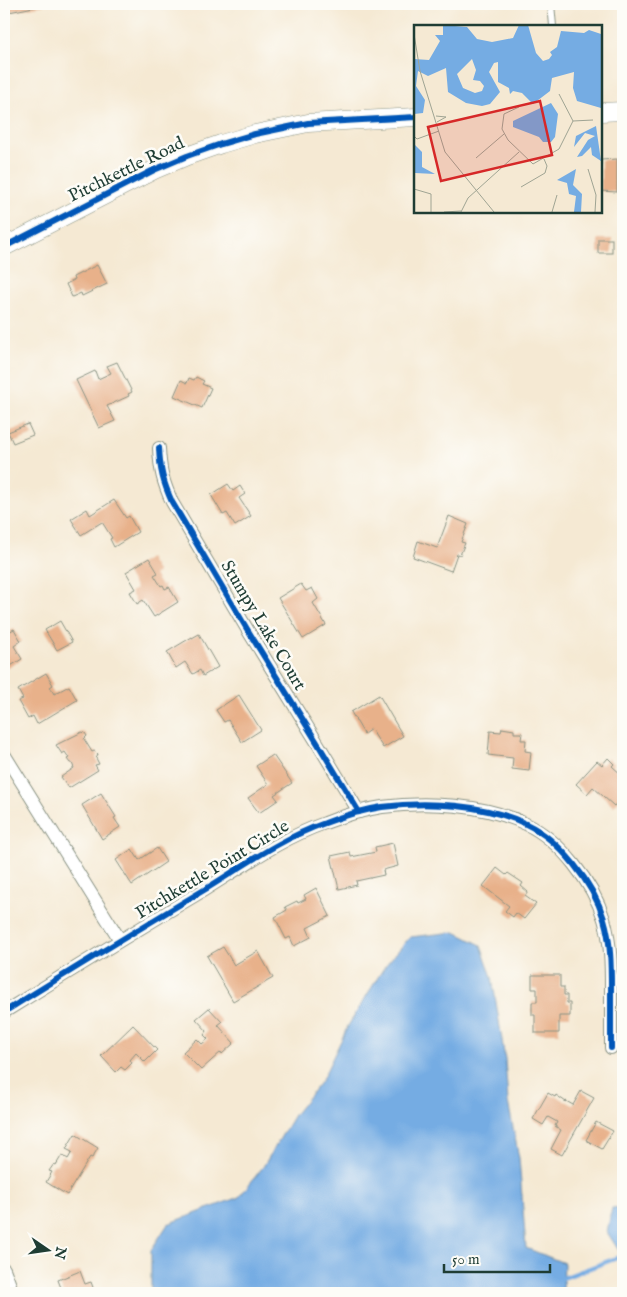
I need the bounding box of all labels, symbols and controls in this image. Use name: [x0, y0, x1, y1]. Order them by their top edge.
inset map: [414, 25, 602, 212]
street label: Pitchkettle Road: [65, 132, 189, 208]
street label: Stumpy Lake Court: [215, 556, 311, 695]
street label: Pitchkettle Point Circle: [132, 815, 294, 925]
north arrow: [22, 1224, 72, 1274]
scale bar: [444, 1242, 551, 1274]
text: N: [50, 1244, 70, 1261]
text: 50 m: [452, 1250, 480, 1269]

